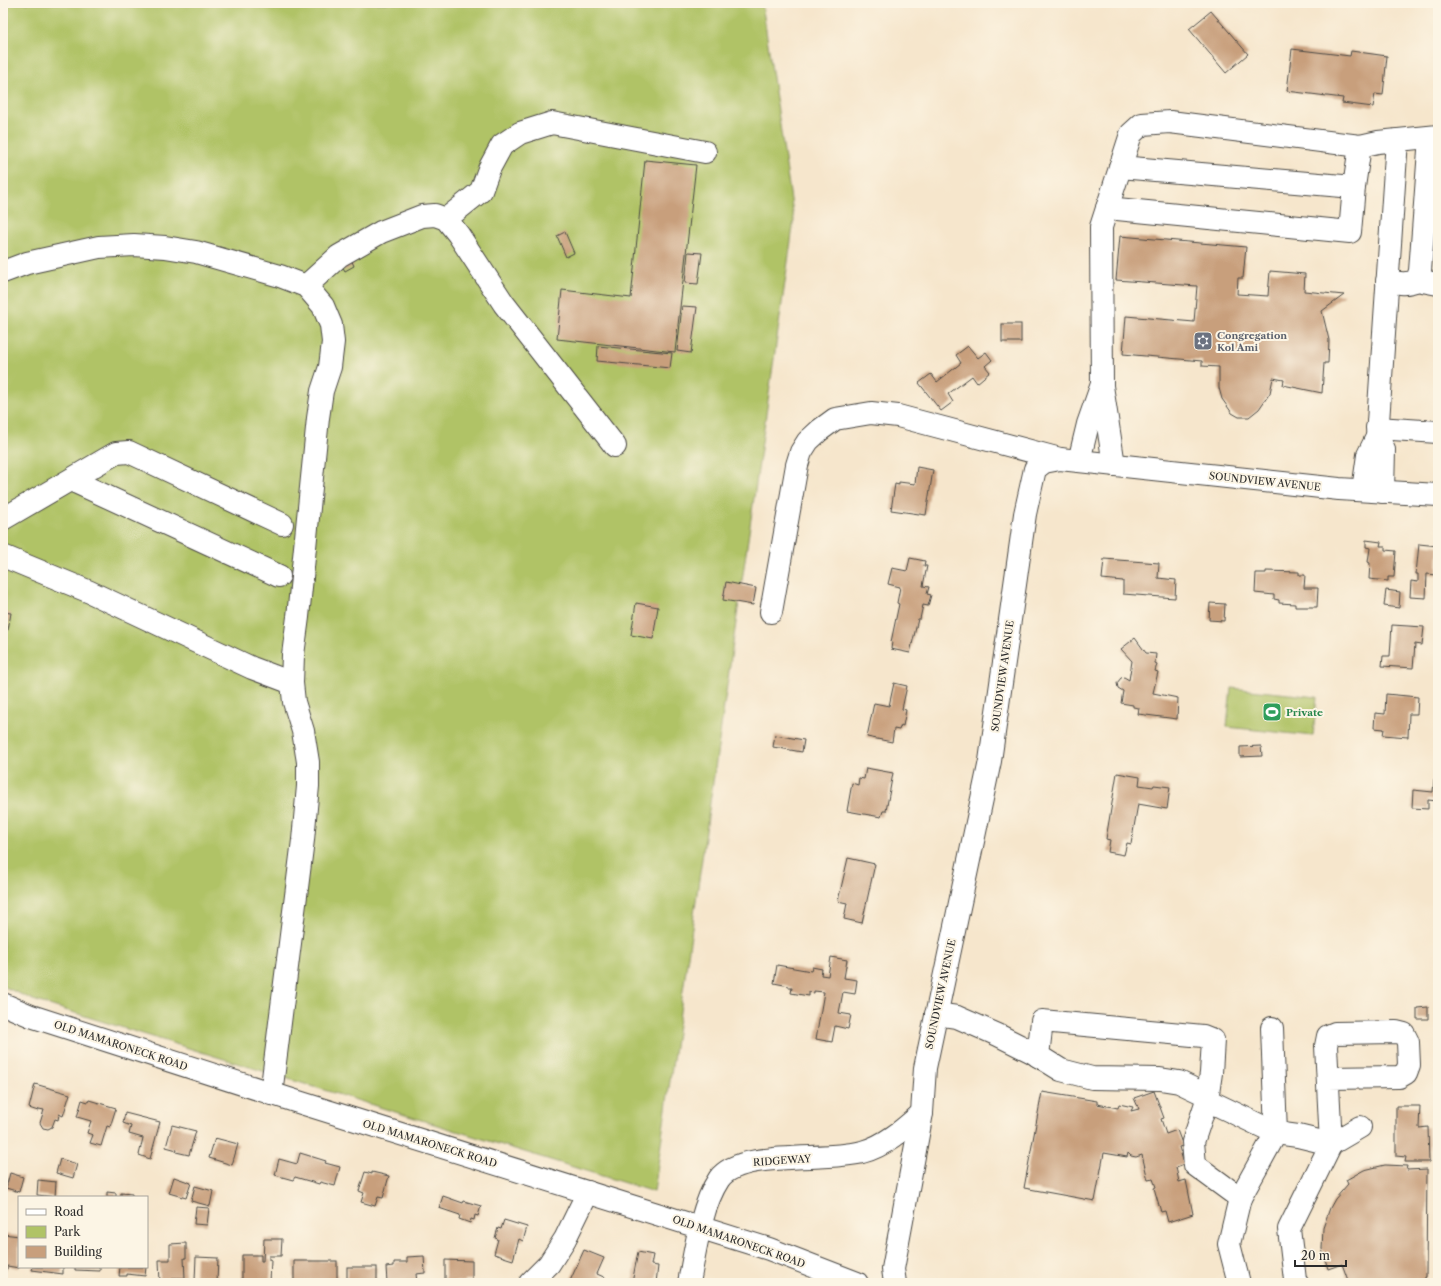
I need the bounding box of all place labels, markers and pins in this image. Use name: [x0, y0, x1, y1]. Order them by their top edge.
place label: Congregation Kol Ami: [1217, 329, 1287, 354]
synagogue icon: Congregation Kol Ami: [1192, 330, 1214, 352]
sports icon: Private: [1261, 701, 1283, 723]
place label: Private: [1286, 706, 1323, 719]

